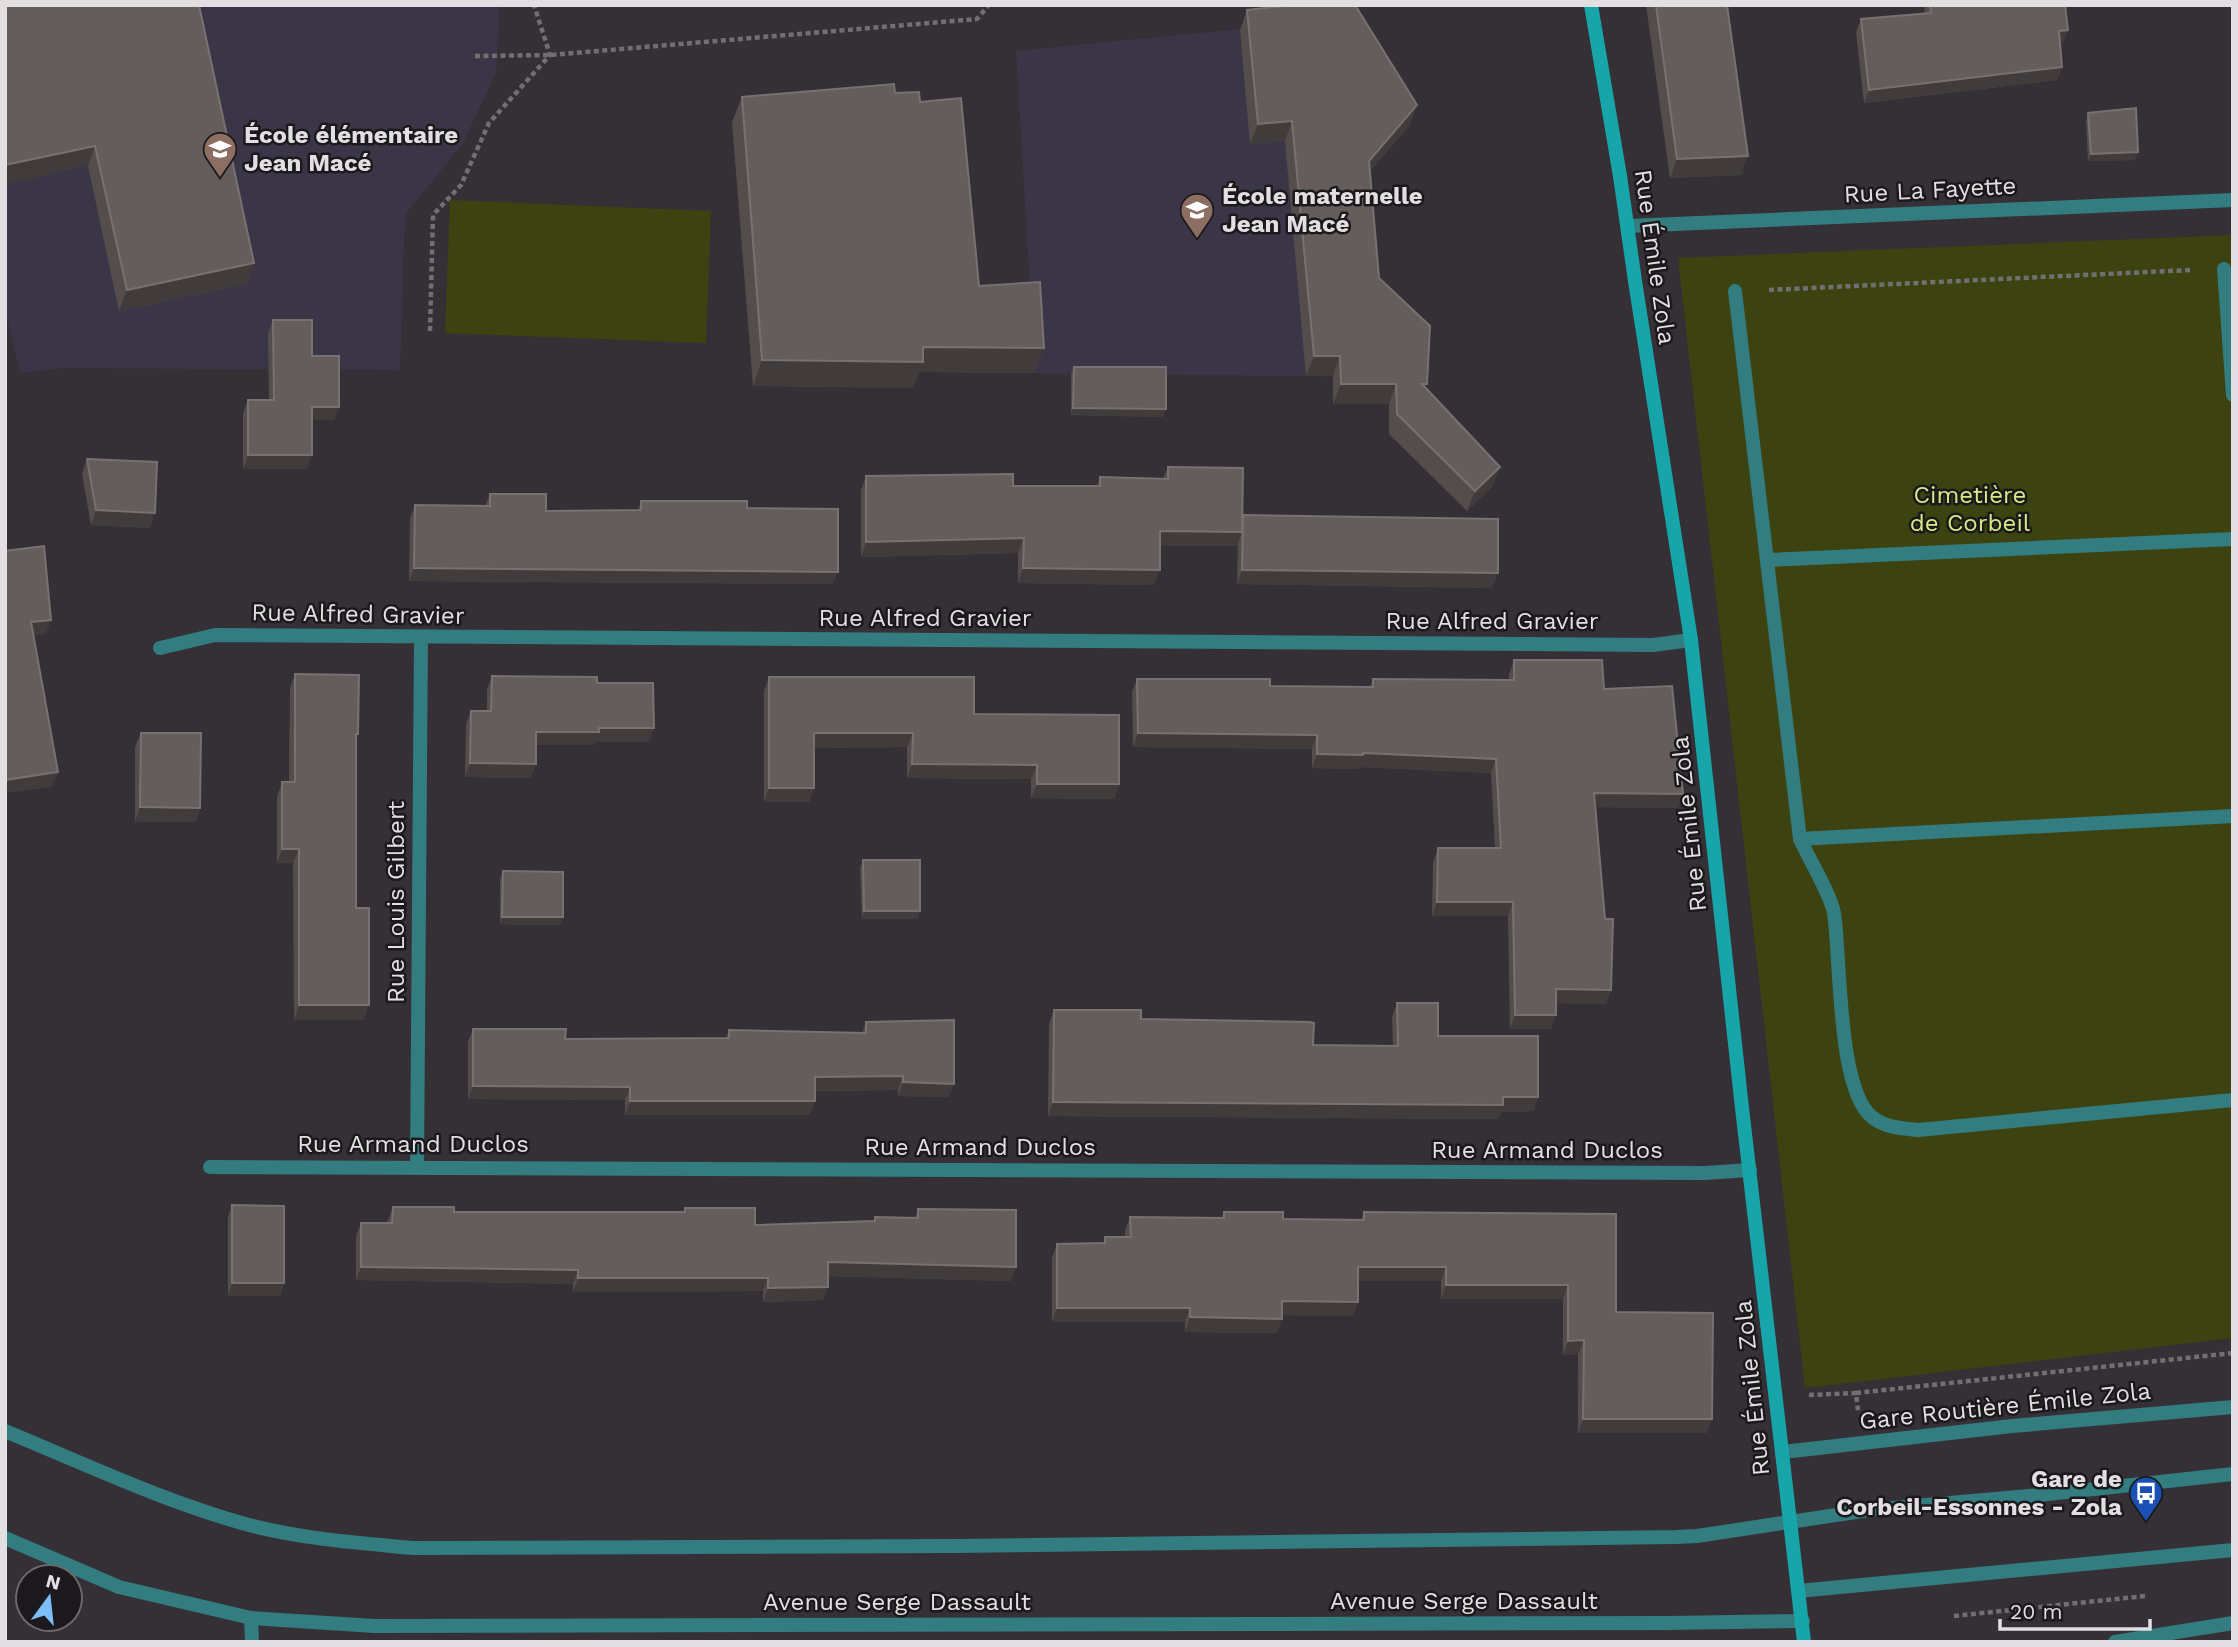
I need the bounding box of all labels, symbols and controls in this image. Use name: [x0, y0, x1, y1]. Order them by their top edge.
place label: École élémentaire Jean Macé: [244, 121, 458, 177]
school or university icon: École élémentaire Jean Macé: [201, 130, 239, 179]
street label: Rue Émile Zola: [1629, 168, 1681, 346]
street label: Rue La Fayette: [1843, 171, 2017, 209]
place label: École maternelle Jean Macé: [1222, 182, 1423, 238]
school or university icon: École maternelle Jean Macé: [1178, 191, 1216, 240]
park label: Cimetière de Corbeil: [1910, 481, 2031, 537]
street label: Rue Alfred Gravier: [251, 598, 465, 630]
street label: Rue Alfred Gravier: [818, 604, 1032, 632]
street label: Rue Alfred Gravier: [1385, 607, 1599, 635]
street label: Rue Émile Zola: [1666, 735, 1712, 913]
street label: Rue Louis Gilbert: [382, 801, 410, 1003]
street label: Rue Armand Duclos: [297, 1130, 529, 1158]
street label: Rue Armand Duclos: [864, 1133, 1096, 1161]
street label: Rue Armand Duclos: [1431, 1136, 1663, 1164]
street label: Rue Émile Zola: [1729, 1299, 1775, 1477]
street label: Gare Routière Émile Zola: [1858, 1377, 2152, 1435]
place label: Gare de Corbeil-Essonnes - Zola: [1836, 1465, 2122, 1521]
bus stop icon: Gare de Corbeil-Essonnes - Zola: [2127, 1474, 2165, 1523]
north arrow: [14, 1563, 84, 1633]
text: N: [43, 1569, 63, 1595]
street label: Avenue Serge Dassault: [1330, 1587, 1598, 1615]
street label: Avenue Serge Dassault: [763, 1588, 1031, 1616]
scale bar: [2000, 1588, 2150, 1632]
text: 20 m: [2010, 1599, 2062, 1624]

